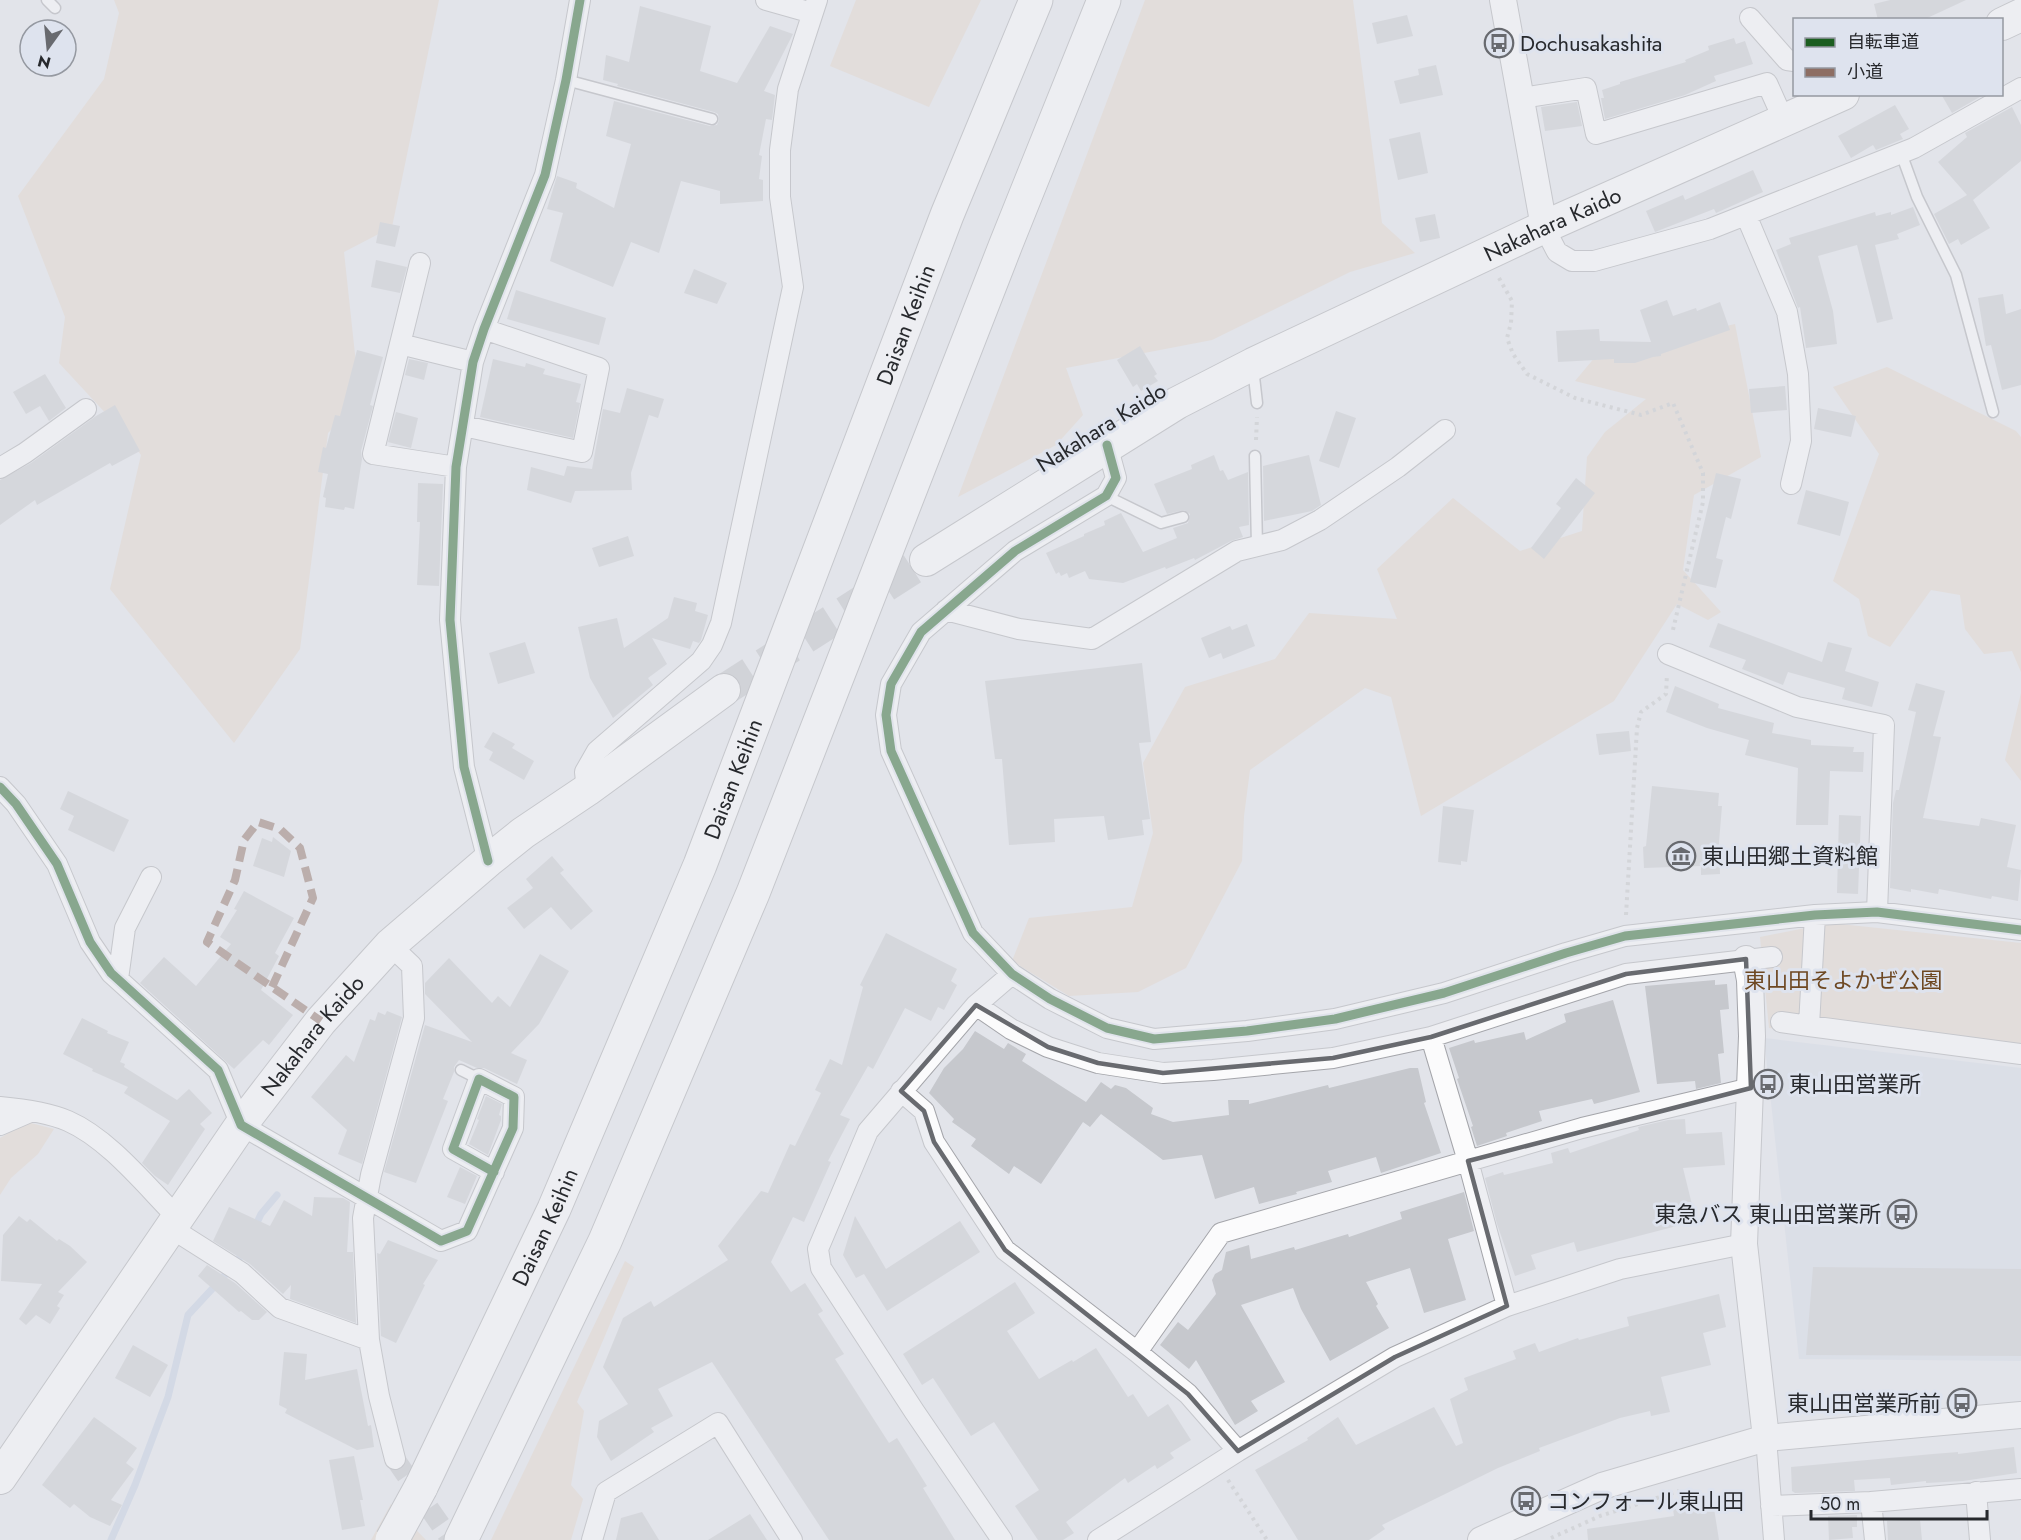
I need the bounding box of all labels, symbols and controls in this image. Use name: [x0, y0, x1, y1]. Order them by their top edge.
north arrow: [18, 18, 78, 78]
legend: [1793, 18, 2003, 96]
bus stop icon: Dochusakashita: [1483, 27, 1515, 59]
place label: Dochusakashita: [1520, 27, 1662, 59]
text: 自転車道: [1847, 29, 1919, 55]
text: N: [35, 49, 53, 75]
text: 小道: [1847, 59, 1883, 85]
street label: Nakahara Kaido: [1478, 179, 1626, 269]
street label: Daisan Keihin: [868, 260, 943, 389]
street label: Nakahara Kaido: [1030, 374, 1172, 480]
street label: Daisan Keihin: [695, 714, 770, 844]
museum icon: 東山田郷土資料館: [1665, 840, 1697, 872]
place label: 東山田郷土資料館: [1702, 840, 1878, 872]
park label: 東山田そよかぜ公園: [1744, 964, 1942, 996]
street label: Nakahara Kaido: [253, 968, 371, 1103]
bus stop icon: 東山田営業所: [1752, 1068, 1784, 1100]
place label: 東山田営業所: [1789, 1068, 1921, 1100]
street label: Daisan Keihin: [504, 1163, 586, 1291]
place label: 東急バス 東山田営業所: [1654, 1198, 1881, 1230]
bus stop icon: 東急バス 東山田営業所: [1886, 1198, 1918, 1230]
place label: 東山田営業所前: [1787, 1387, 1941, 1419]
bus stop icon: 東山田営業所前: [1946, 1387, 1978, 1419]
scale bar: [1811, 1483, 1986, 1521]
bus stop icon: コンフォール東山田: [1510, 1485, 1542, 1517]
place label: コンフォール東山田: [1547, 1485, 1744, 1517]
text: 50 m: [1820, 1491, 1860, 1517]

